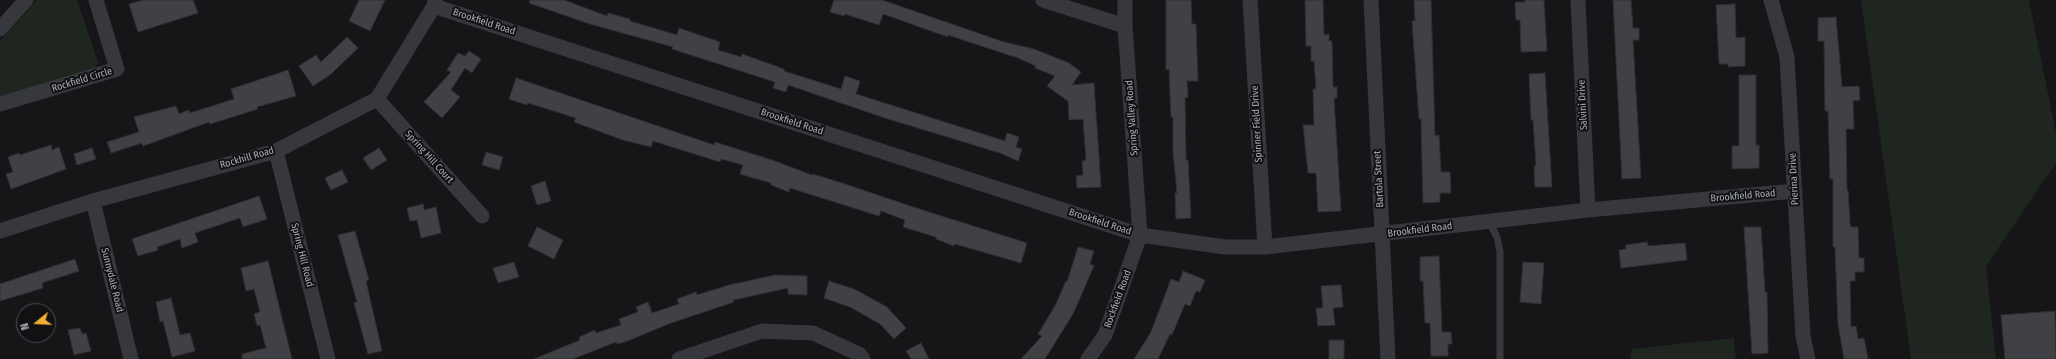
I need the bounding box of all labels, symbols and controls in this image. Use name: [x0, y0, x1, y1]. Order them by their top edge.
street label: Brookfield Road: [451, 6, 517, 38]
street label: Rockfield Circle: [50, 65, 114, 95]
street label: Salvini Drive: [1576, 79, 1590, 131]
street label: Spring Valley Road: [1123, 80, 1141, 156]
street label: Spinner Field Drive: [1249, 85, 1265, 163]
street label: Brookfield Road: [759, 106, 825, 138]
street label: Spring Hill Court: [402, 128, 456, 186]
street label: Rockhill Road: [219, 145, 275, 171]
street label: Bartola Street: [1372, 150, 1386, 208]
street label: Pierina Drive: [1787, 153, 1801, 205]
street label: Brookfield Road: [1710, 187, 1776, 205]
street label: Brookfield Road: [1067, 206, 1133, 238]
street label: Brookfield Road: [1387, 220, 1453, 240]
street label: Spring Hill Road: [288, 222, 316, 288]
street label: Sunnydale Road: [98, 247, 126, 313]
street label: Rockfield Road: [1102, 268, 1134, 330]
north arrow: [16, 303, 56, 343]
text: N: [18, 321, 32, 332]

